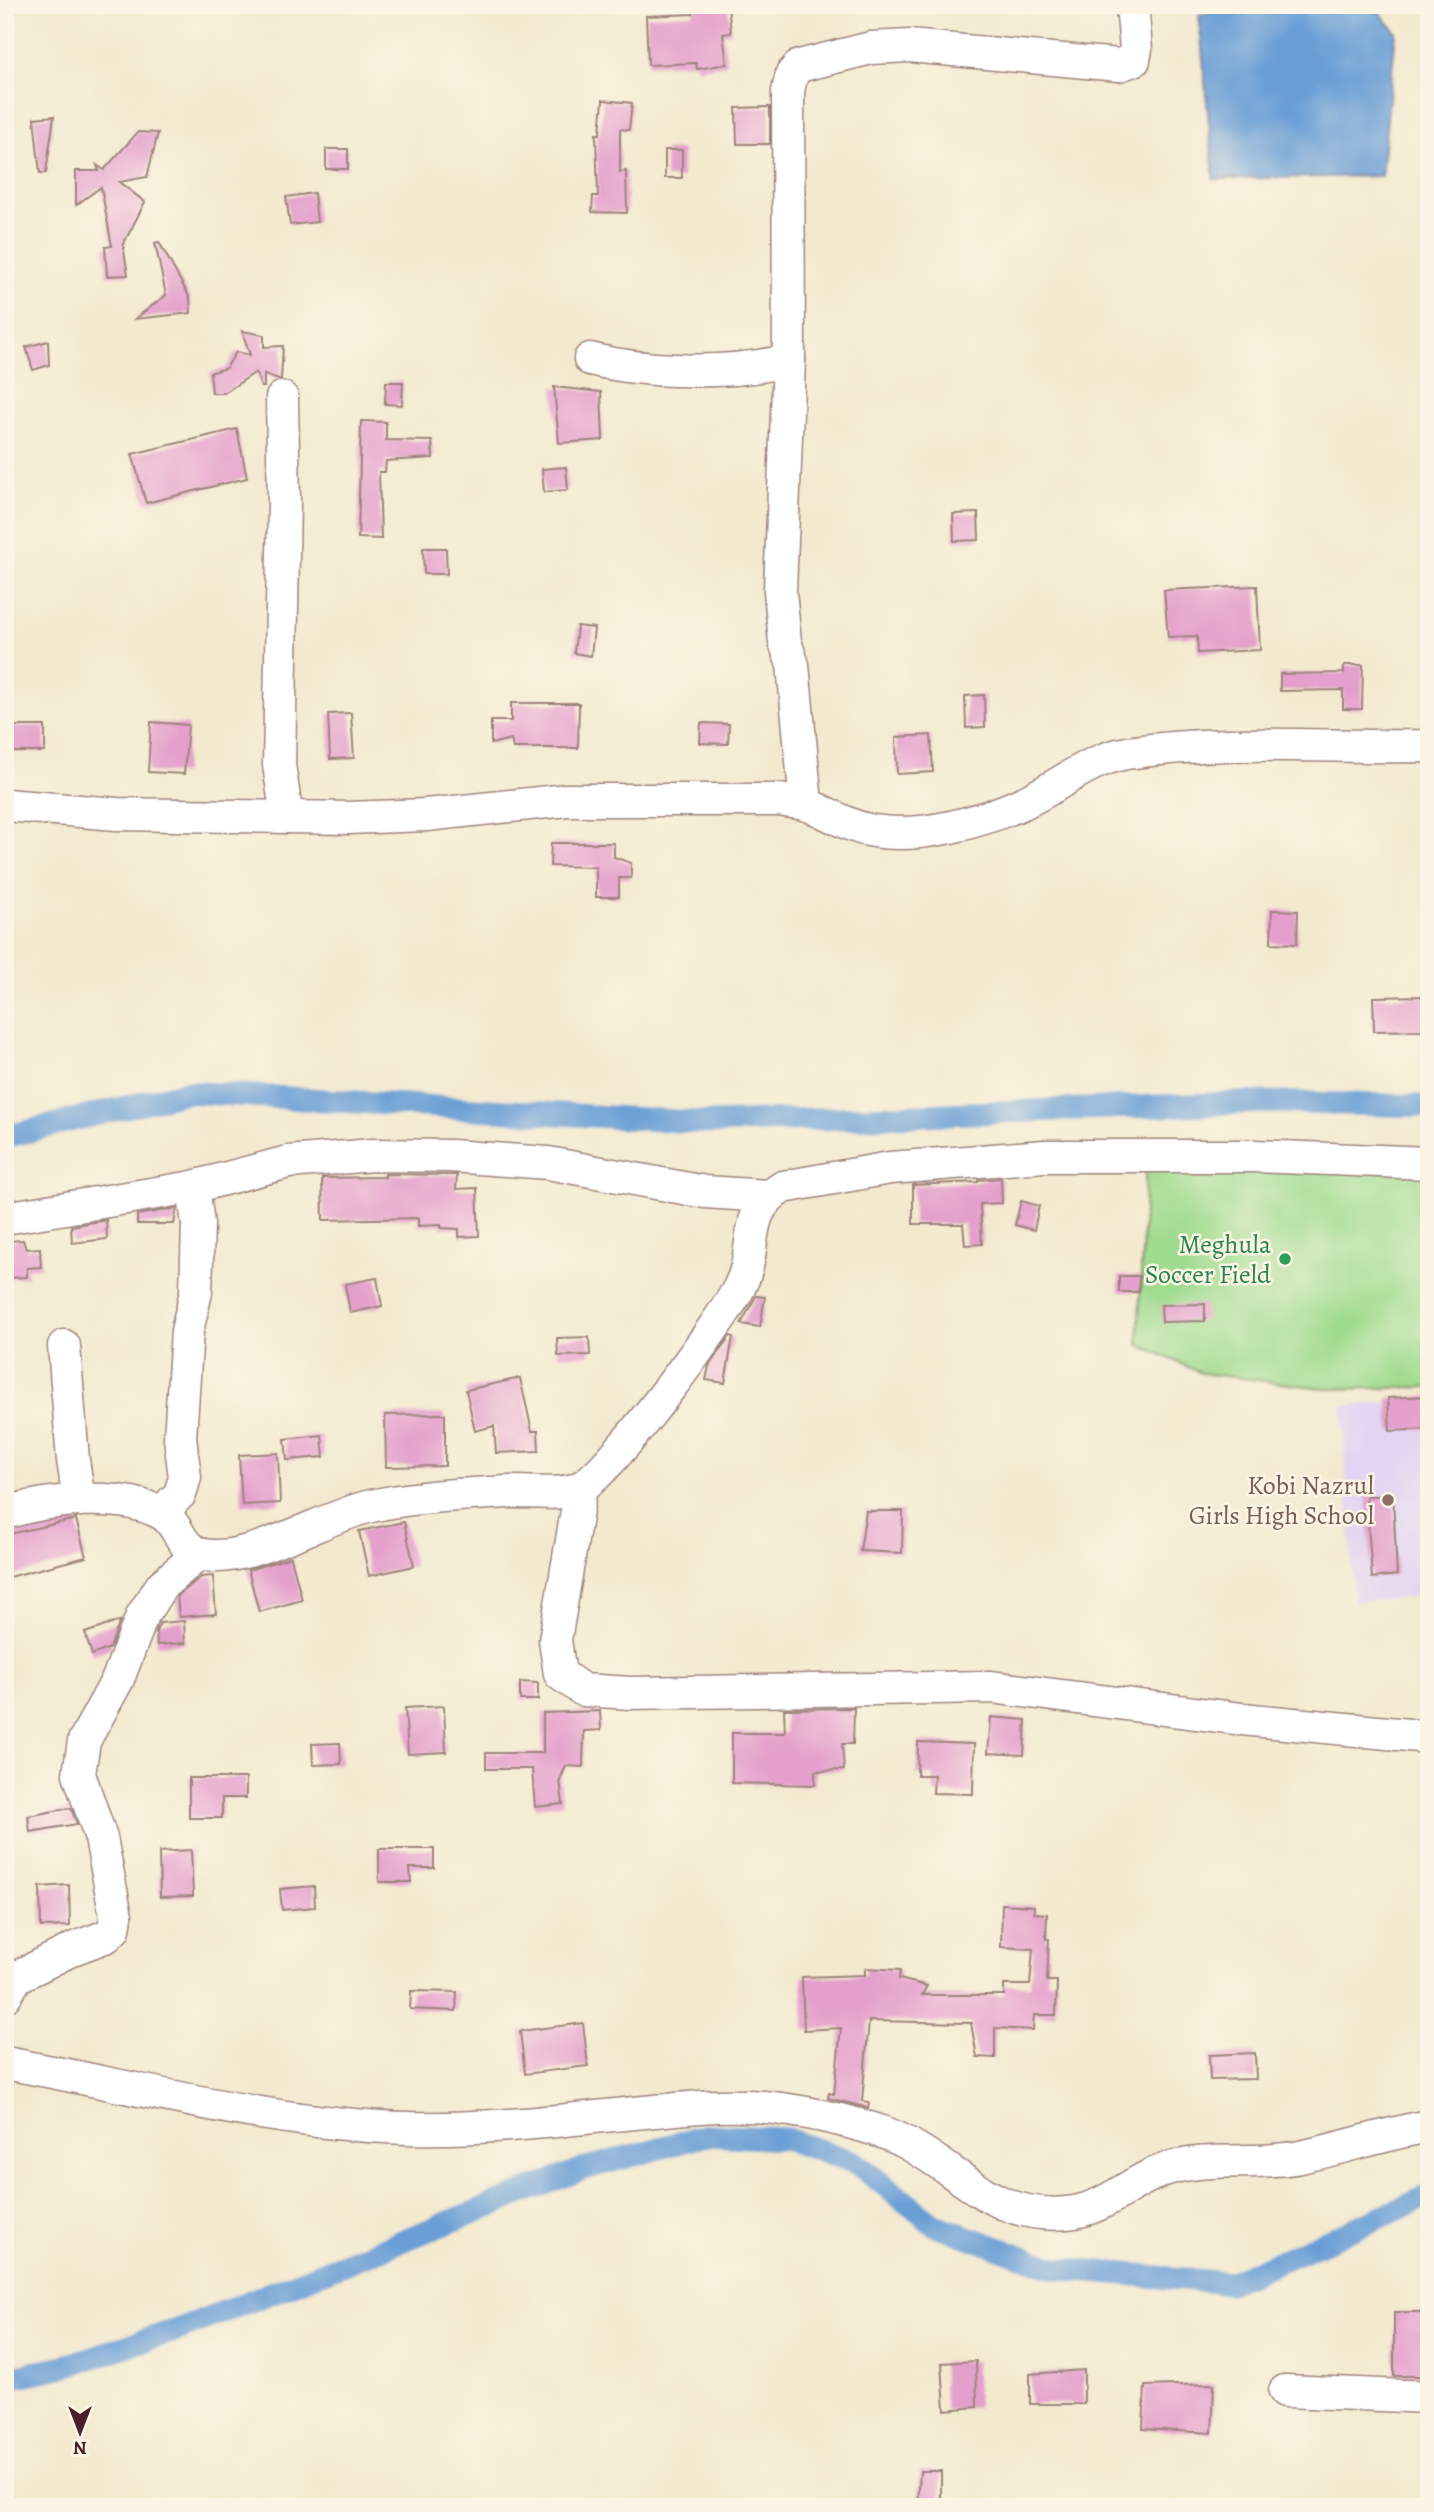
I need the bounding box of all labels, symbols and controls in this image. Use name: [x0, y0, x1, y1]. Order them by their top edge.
place label: Meghula Soccer Field: [1145, 1227, 1271, 1292]
marker: Meghula Soccer Field: [1277, 1251, 1293, 1267]
place label: Kobi Nazrul Girls High School: [1189, 1468, 1374, 1533]
marker: Kobi Nazrul Girls High School: [1380, 1492, 1396, 1508]
north arrow: [46, 2396, 116, 2466]
text: N: [73, 2435, 87, 2461]

